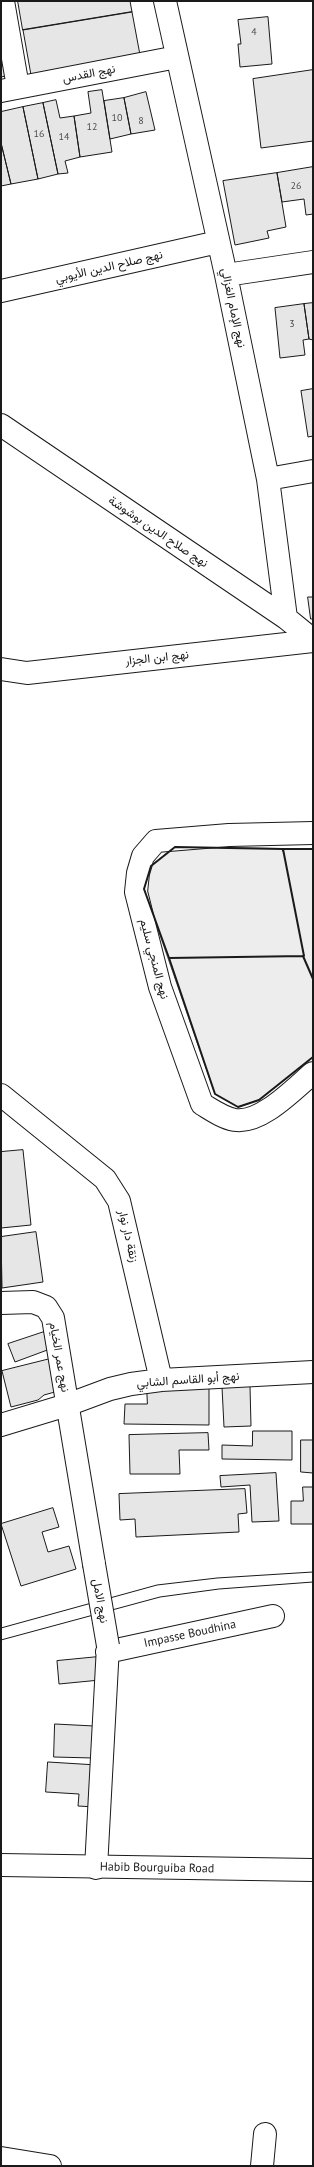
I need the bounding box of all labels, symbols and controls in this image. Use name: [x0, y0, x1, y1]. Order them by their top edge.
house number: 4: [251, 26, 257, 38]
street label: نهج القدس: [61, 62, 117, 86]
house number: 10: [112, 112, 122, 124]
house number: 8: [138, 115, 144, 127]
house number: 12: [87, 121, 97, 133]
house number: 16: [34, 128, 44, 140]
house number: 14: [59, 131, 69, 143]
house number: 26: [291, 180, 301, 192]
street label: نهج صلاح الدين الأيوبي: [54, 248, 164, 286]
street label: نهج الإمام الغزالي: [218, 267, 248, 349]
house number: 3: [289, 318, 295, 330]
street label: نهج صلاح الدين بوشوشة: [105, 493, 211, 571]
street label: نهج ابن الجزار: [124, 647, 190, 669]
street label: نهج المنجي سليم: [136, 917, 172, 1001]
street label: زنقة دار نوار: [115, 1208, 141, 1264]
street label: نهج عمر الخيام: [46, 1321, 72, 1393]
street label: نهج أبو القاسم الشابي: [136, 1369, 240, 1391]
street label: نهج الامل: [89, 1578, 111, 1624]
street label: Impasse Boudhina: [143, 1617, 237, 1651]
street label: Habib Bourguiba Road: [100, 1860, 214, 1876]

